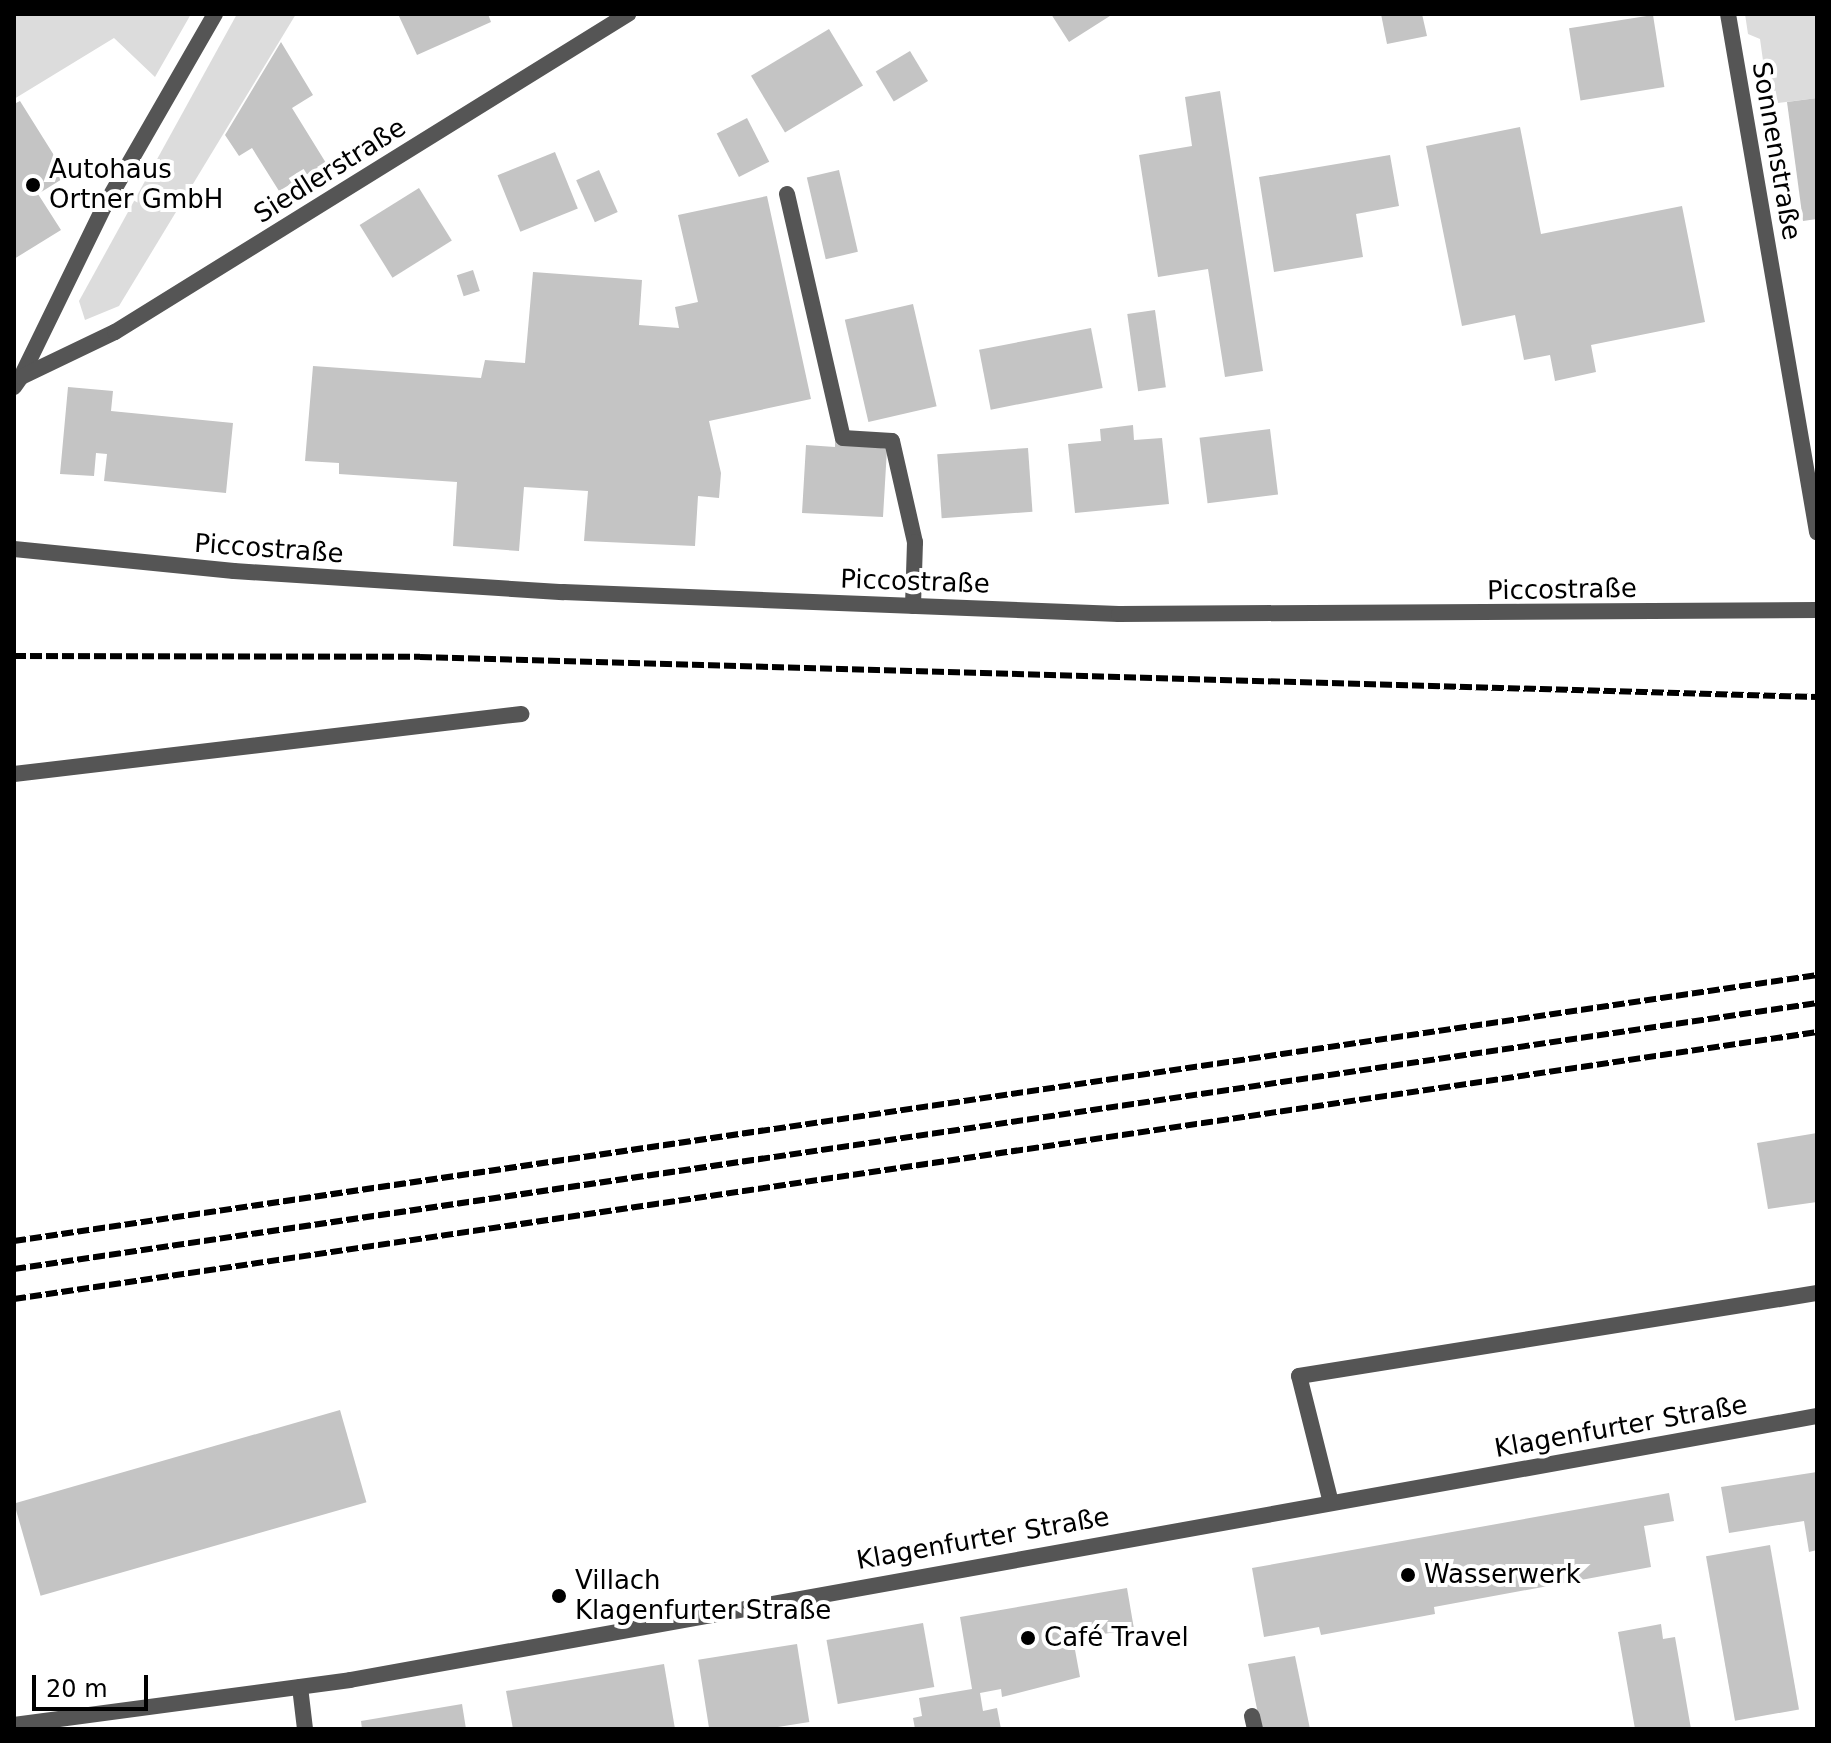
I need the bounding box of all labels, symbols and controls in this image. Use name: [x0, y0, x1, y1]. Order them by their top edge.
street label: Sonnenstraße: [1745, 59, 1807, 243]
street label: Siedlerstraße: [248, 112, 412, 230]
place label: Autohaus Ortner GmbH: [49, 154, 223, 216]
marker: Autohaus Ortner GmbH: [24, 176, 42, 194]
street label: Piccostraße: [193, 528, 345, 570]
street label: Piccostraße: [840, 564, 990, 600]
street label: Piccostraße: [1487, 573, 1637, 607]
street label: Klagenfurter Straße: [1492, 1389, 1750, 1465]
street label: Klagenfurter Straße: [854, 1501, 1112, 1577]
place label: Wasserwerk: [1424, 1559, 1581, 1591]
place label: Villach Klagenfurter Straße: [575, 1565, 831, 1626]
marker: Wasserwerk: [1399, 1566, 1417, 1584]
marker: Villach Klagenfurter Straße: [550, 1587, 568, 1605]
place label: Café Travel: [1044, 1622, 1189, 1654]
marker: Café Travel: [1019, 1629, 1037, 1647]
scale bar: [36, 1659, 152, 1709]
text: 20 m: [46, 1675, 108, 1703]

